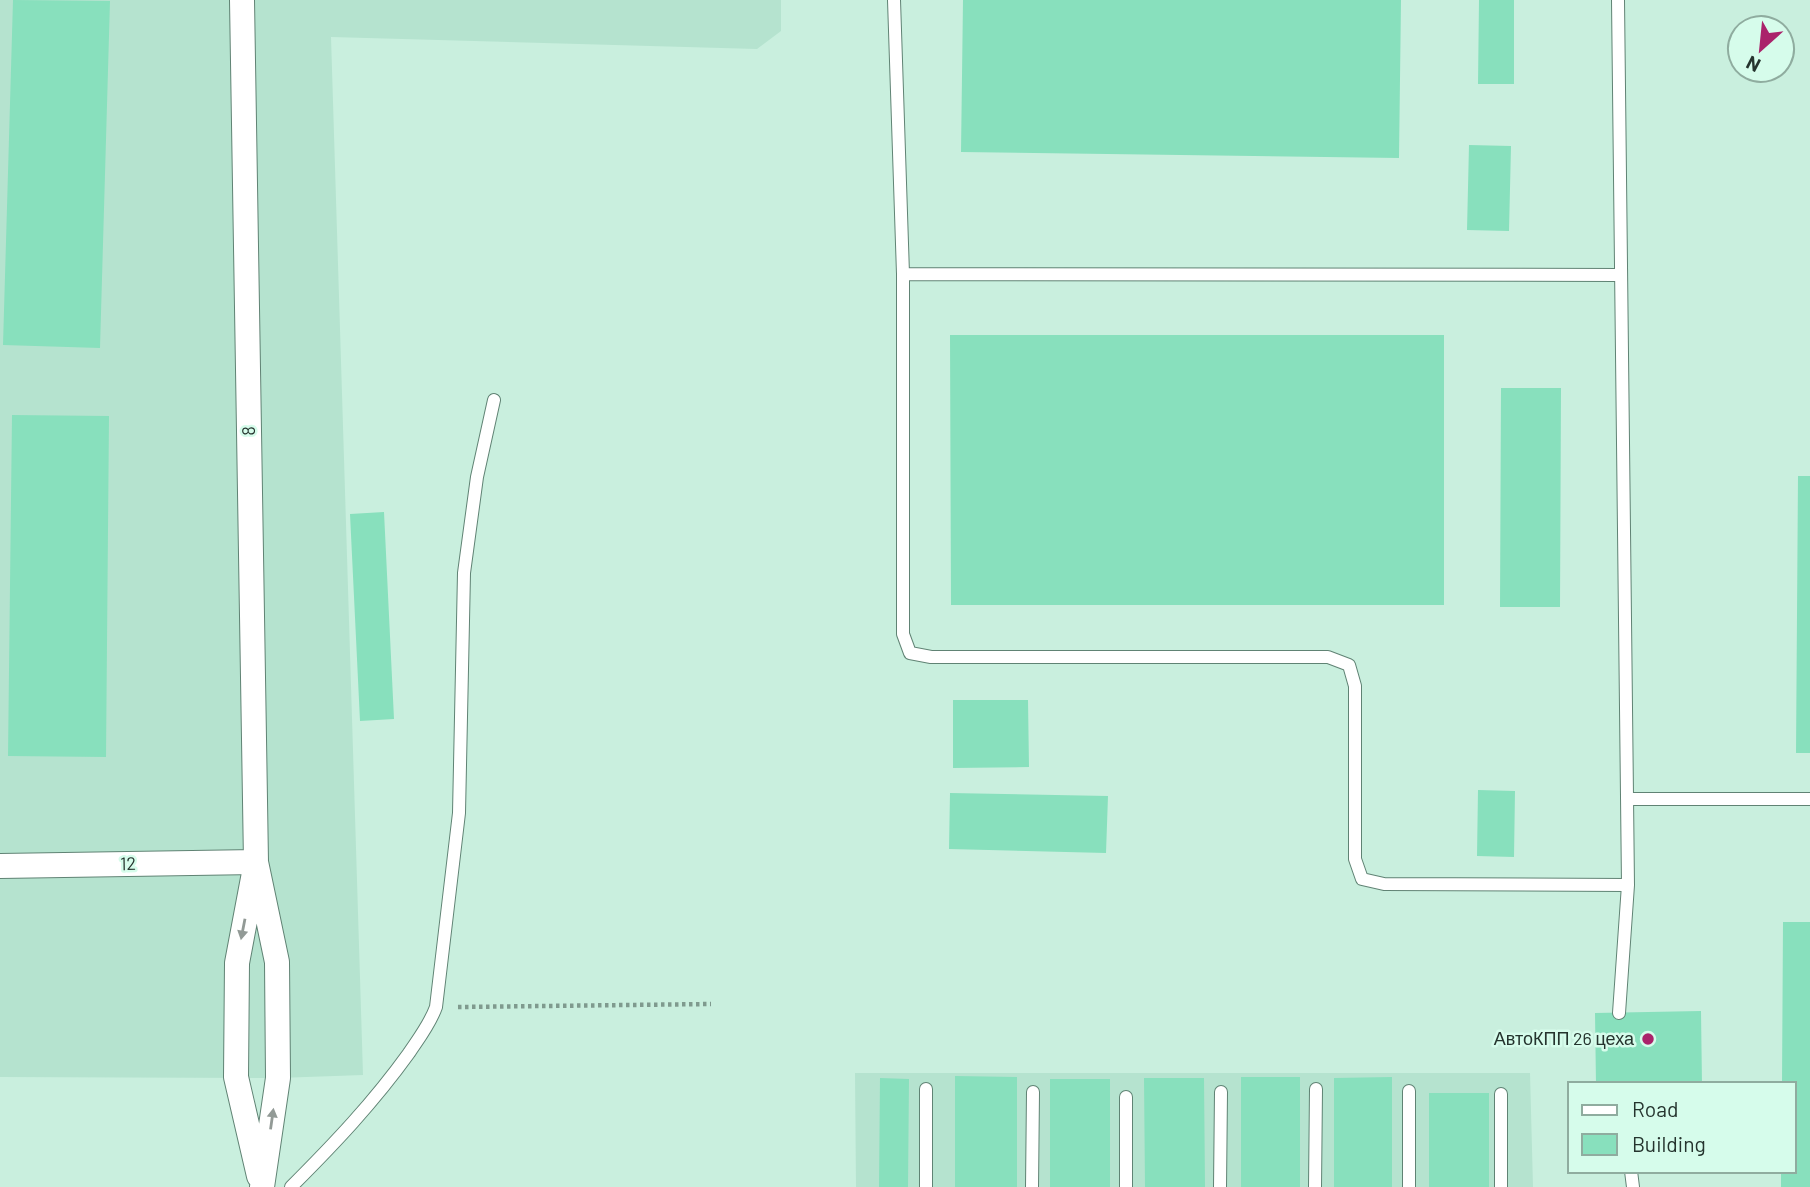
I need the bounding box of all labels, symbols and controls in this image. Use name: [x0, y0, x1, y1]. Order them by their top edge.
north arrow: [1726, 14, 1796, 84]
text: N: [1742, 51, 1764, 78]
street label: 8: [237, 426, 259, 436]
street label: 12: [120, 852, 136, 874]
one-way arrow: [237, 918, 248, 940]
place label: АвтоКПП 26 цеха: [1494, 1027, 1635, 1049]
marker: АвтоКПП 26 цеха: [1640, 1031, 1656, 1047]
legend: [1568, 1082, 1796, 1173]
text: Road: [1632, 1096, 1678, 1121]
one-way arrow: [266, 1108, 277, 1130]
text: Building: [1632, 1131, 1706, 1156]

